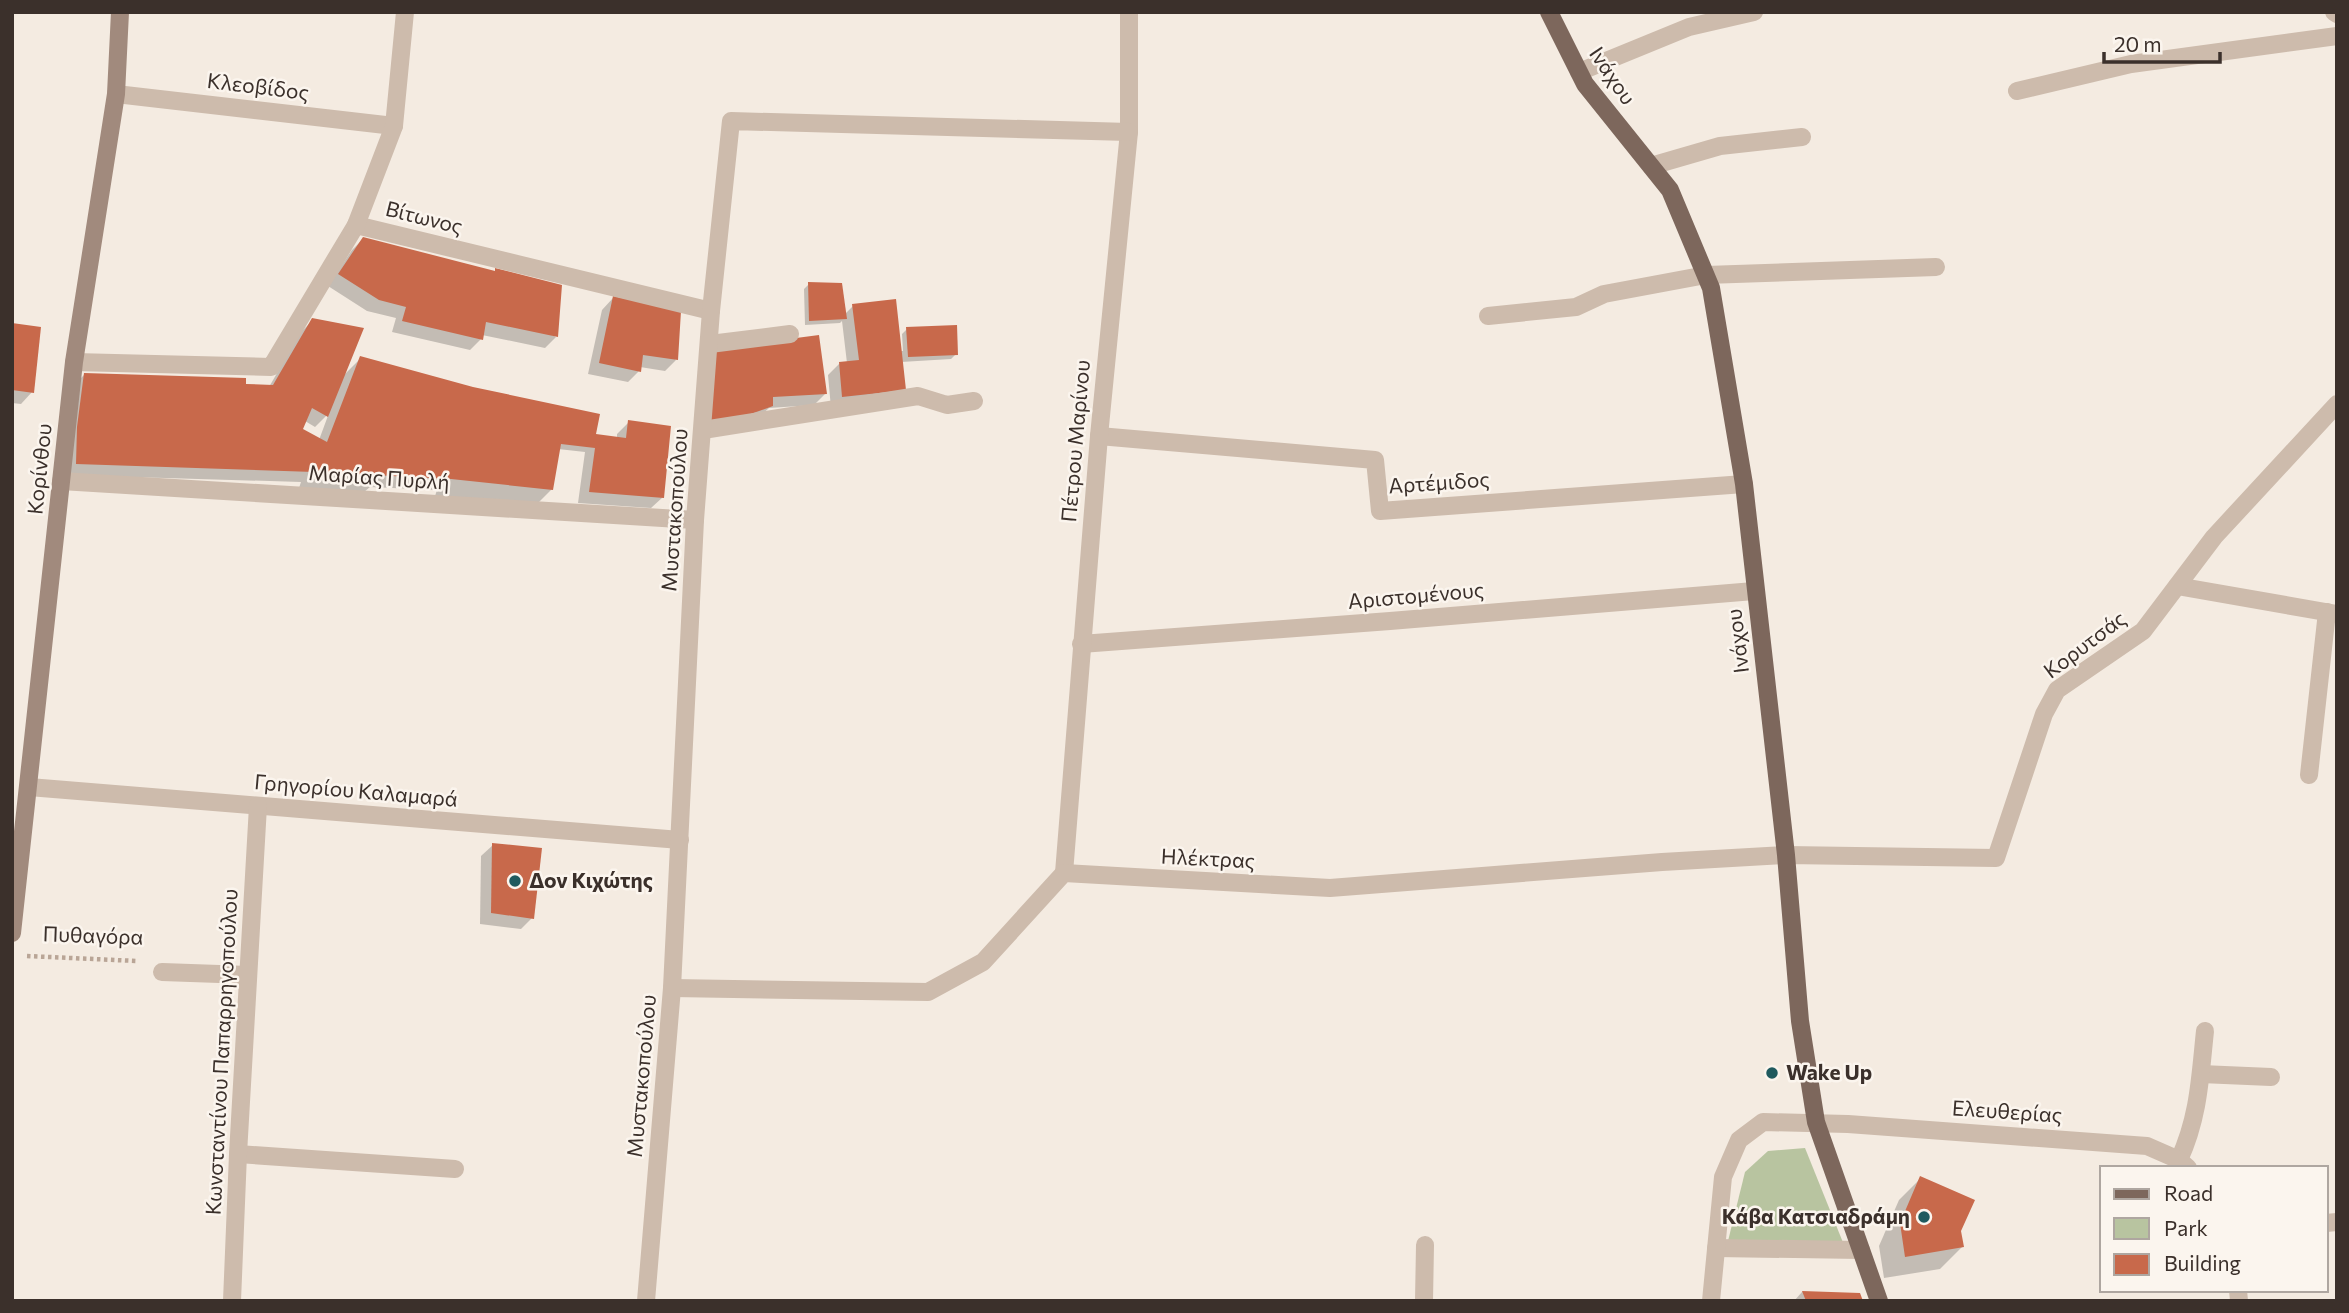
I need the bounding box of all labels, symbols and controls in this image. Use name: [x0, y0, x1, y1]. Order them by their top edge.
scale bar: [2104, 21, 2220, 65]
text: 20 m: [2114, 31, 2162, 56]
street label: Ινάχου: [1585, 41, 1642, 109]
street label: Κλεοβίδος: [206, 67, 311, 104]
street label: Βίτωνος: [383, 195, 466, 238]
street label: Πέτρου Μαρίνου: [1055, 359, 1094, 523]
street label: Κορίνθου: [21, 422, 56, 516]
street label: Μυστακοπούλου: [655, 427, 692, 592]
street label: Μαρίας Πυρλή: [308, 459, 451, 494]
street label: Αρτέμιδος: [1388, 466, 1490, 498]
street label: Αριστομένους: [1347, 576, 1485, 613]
street label: Κορυτσάς: [2038, 605, 2130, 683]
street label: Ινάχου: [1720, 608, 1753, 675]
street label: Γρηγορίου Καλαμαρά: [253, 768, 459, 811]
street label: Ηλέκτρας: [1160, 843, 1256, 872]
place label: Δον Κιχώτης: [529, 867, 653, 892]
marker: Δον Κιχώτης: [507, 873, 523, 889]
street label: Κωνσταντίνου Παπαρρηγοπούλου: [199, 888, 242, 1216]
street label: Πυθαγόρα: [42, 920, 144, 949]
street label: Μυστακοπούλου: [621, 993, 660, 1158]
place label: Wake Up: [1786, 1059, 1872, 1084]
marker: Wake Up: [1764, 1065, 1780, 1081]
street label: Ελευθερίας: [1951, 1094, 2063, 1127]
legend: [2100, 1166, 2328, 1292]
text: Road: [2164, 1180, 2213, 1205]
place label: Κάβα Κατσιαδράμη: [1722, 1203, 1910, 1228]
marker: Κάβα Κατσιαδράμη: [1916, 1209, 1932, 1225]
text: Park: [2164, 1215, 2208, 1240]
text: Building: [2164, 1250, 2241, 1275]

